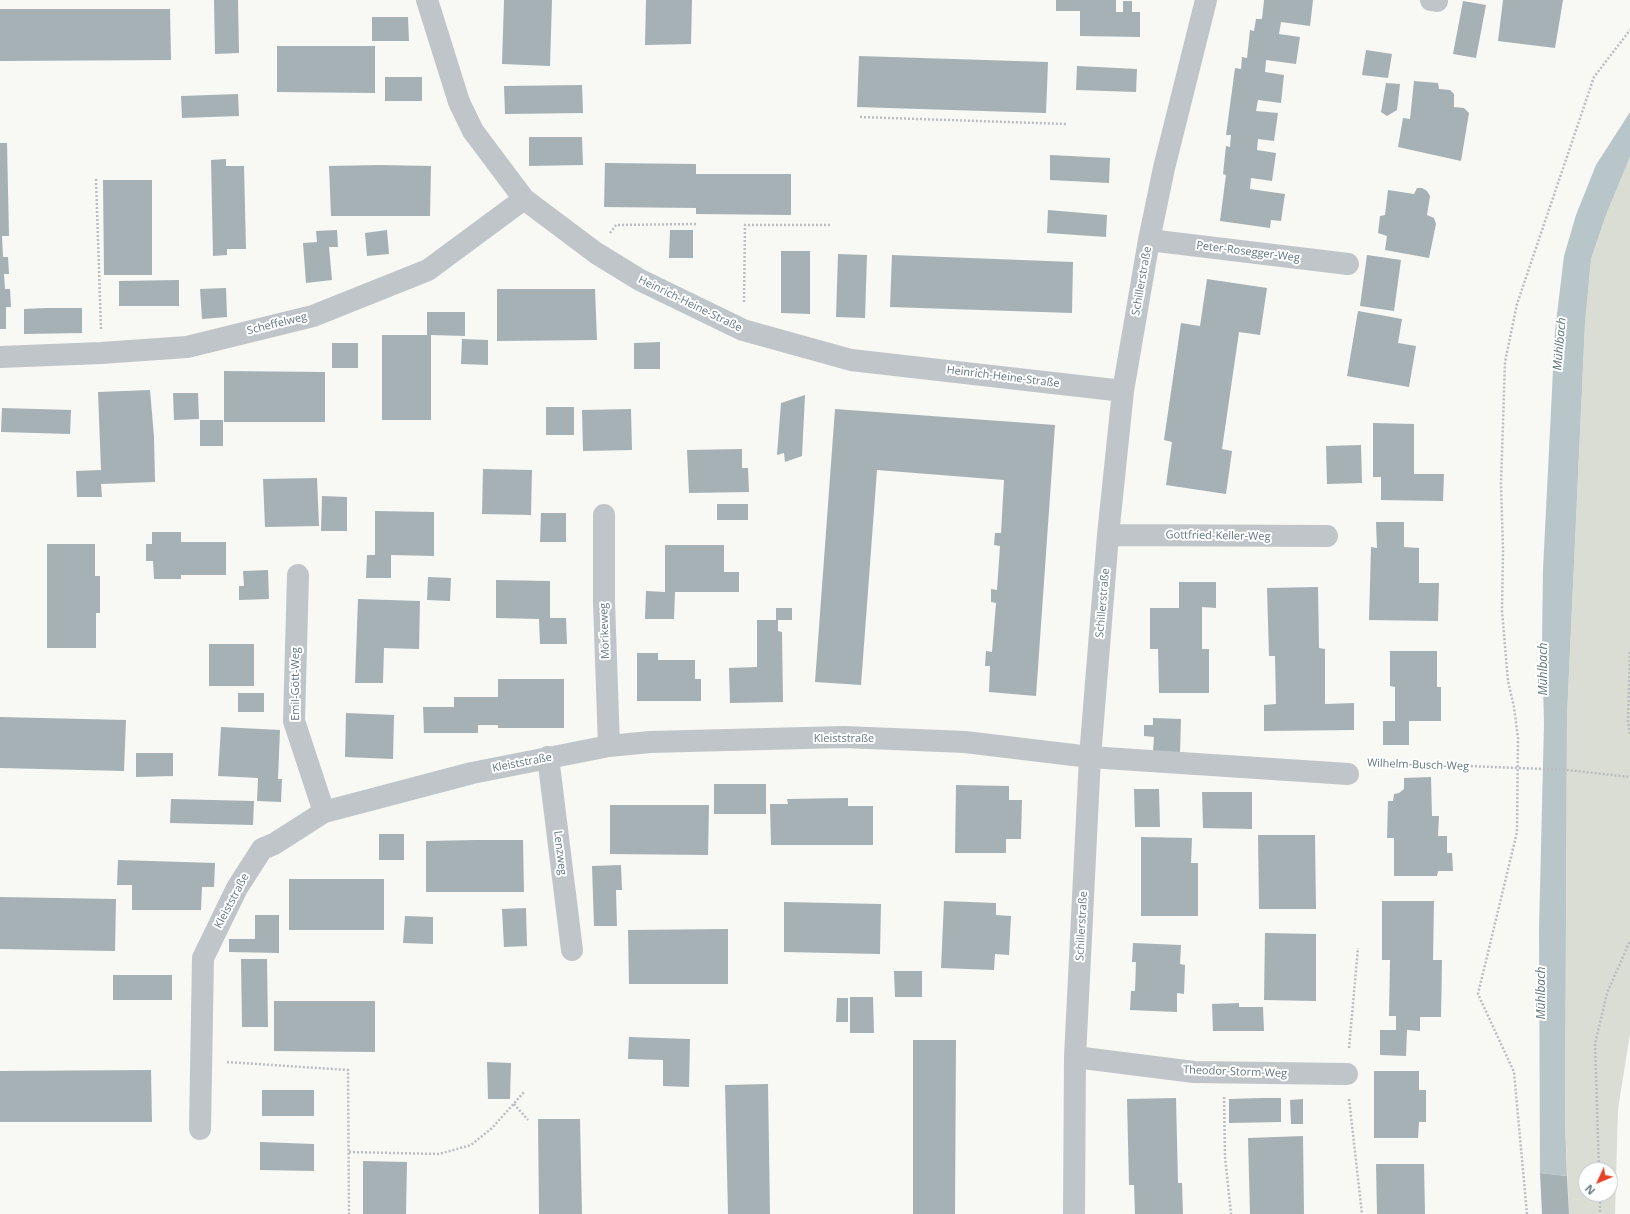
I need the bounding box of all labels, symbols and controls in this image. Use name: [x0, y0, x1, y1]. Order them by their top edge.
street label: Peter-Rosegger-Weg: [1195, 239, 1301, 265]
street label: Schillerstraße: [1129, 245, 1155, 317]
street label: Heinrich-Heine-Straße: [636, 273, 744, 335]
street label: Scheffelweg: [246, 310, 308, 338]
water label: Mühlbach: [1551, 317, 1569, 371]
street label: Heinrich-Heine-Straße: [946, 364, 1060, 390]
street label: Gottfried-Keller-Weg: [1165, 528, 1271, 544]
street label: Schillerstraße: [1093, 568, 1113, 638]
street label: Mörikeweg: [597, 603, 613, 659]
water label: Mühlbach: [1537, 643, 1551, 695]
street label: Emil-Gött-Weg: [289, 647, 303, 721]
street label: Kleiststraße: [814, 732, 874, 746]
street label: Kleiststraße: [491, 751, 553, 775]
street label: Wilhelm-Busch-Weg: [1367, 757, 1469, 773]
street label: Lenzweg: [551, 830, 569, 876]
street label: Kleiststraße: [212, 871, 252, 931]
street label: Schillerstraße: [1074, 891, 1090, 961]
water label: Mühlbach: [1535, 967, 1549, 1019]
street label: Theodor-Storm-Weg: [1183, 1064, 1287, 1080]
north arrow: [1578, 1162, 1618, 1202]
text: N: [1581, 1182, 1598, 1198]

